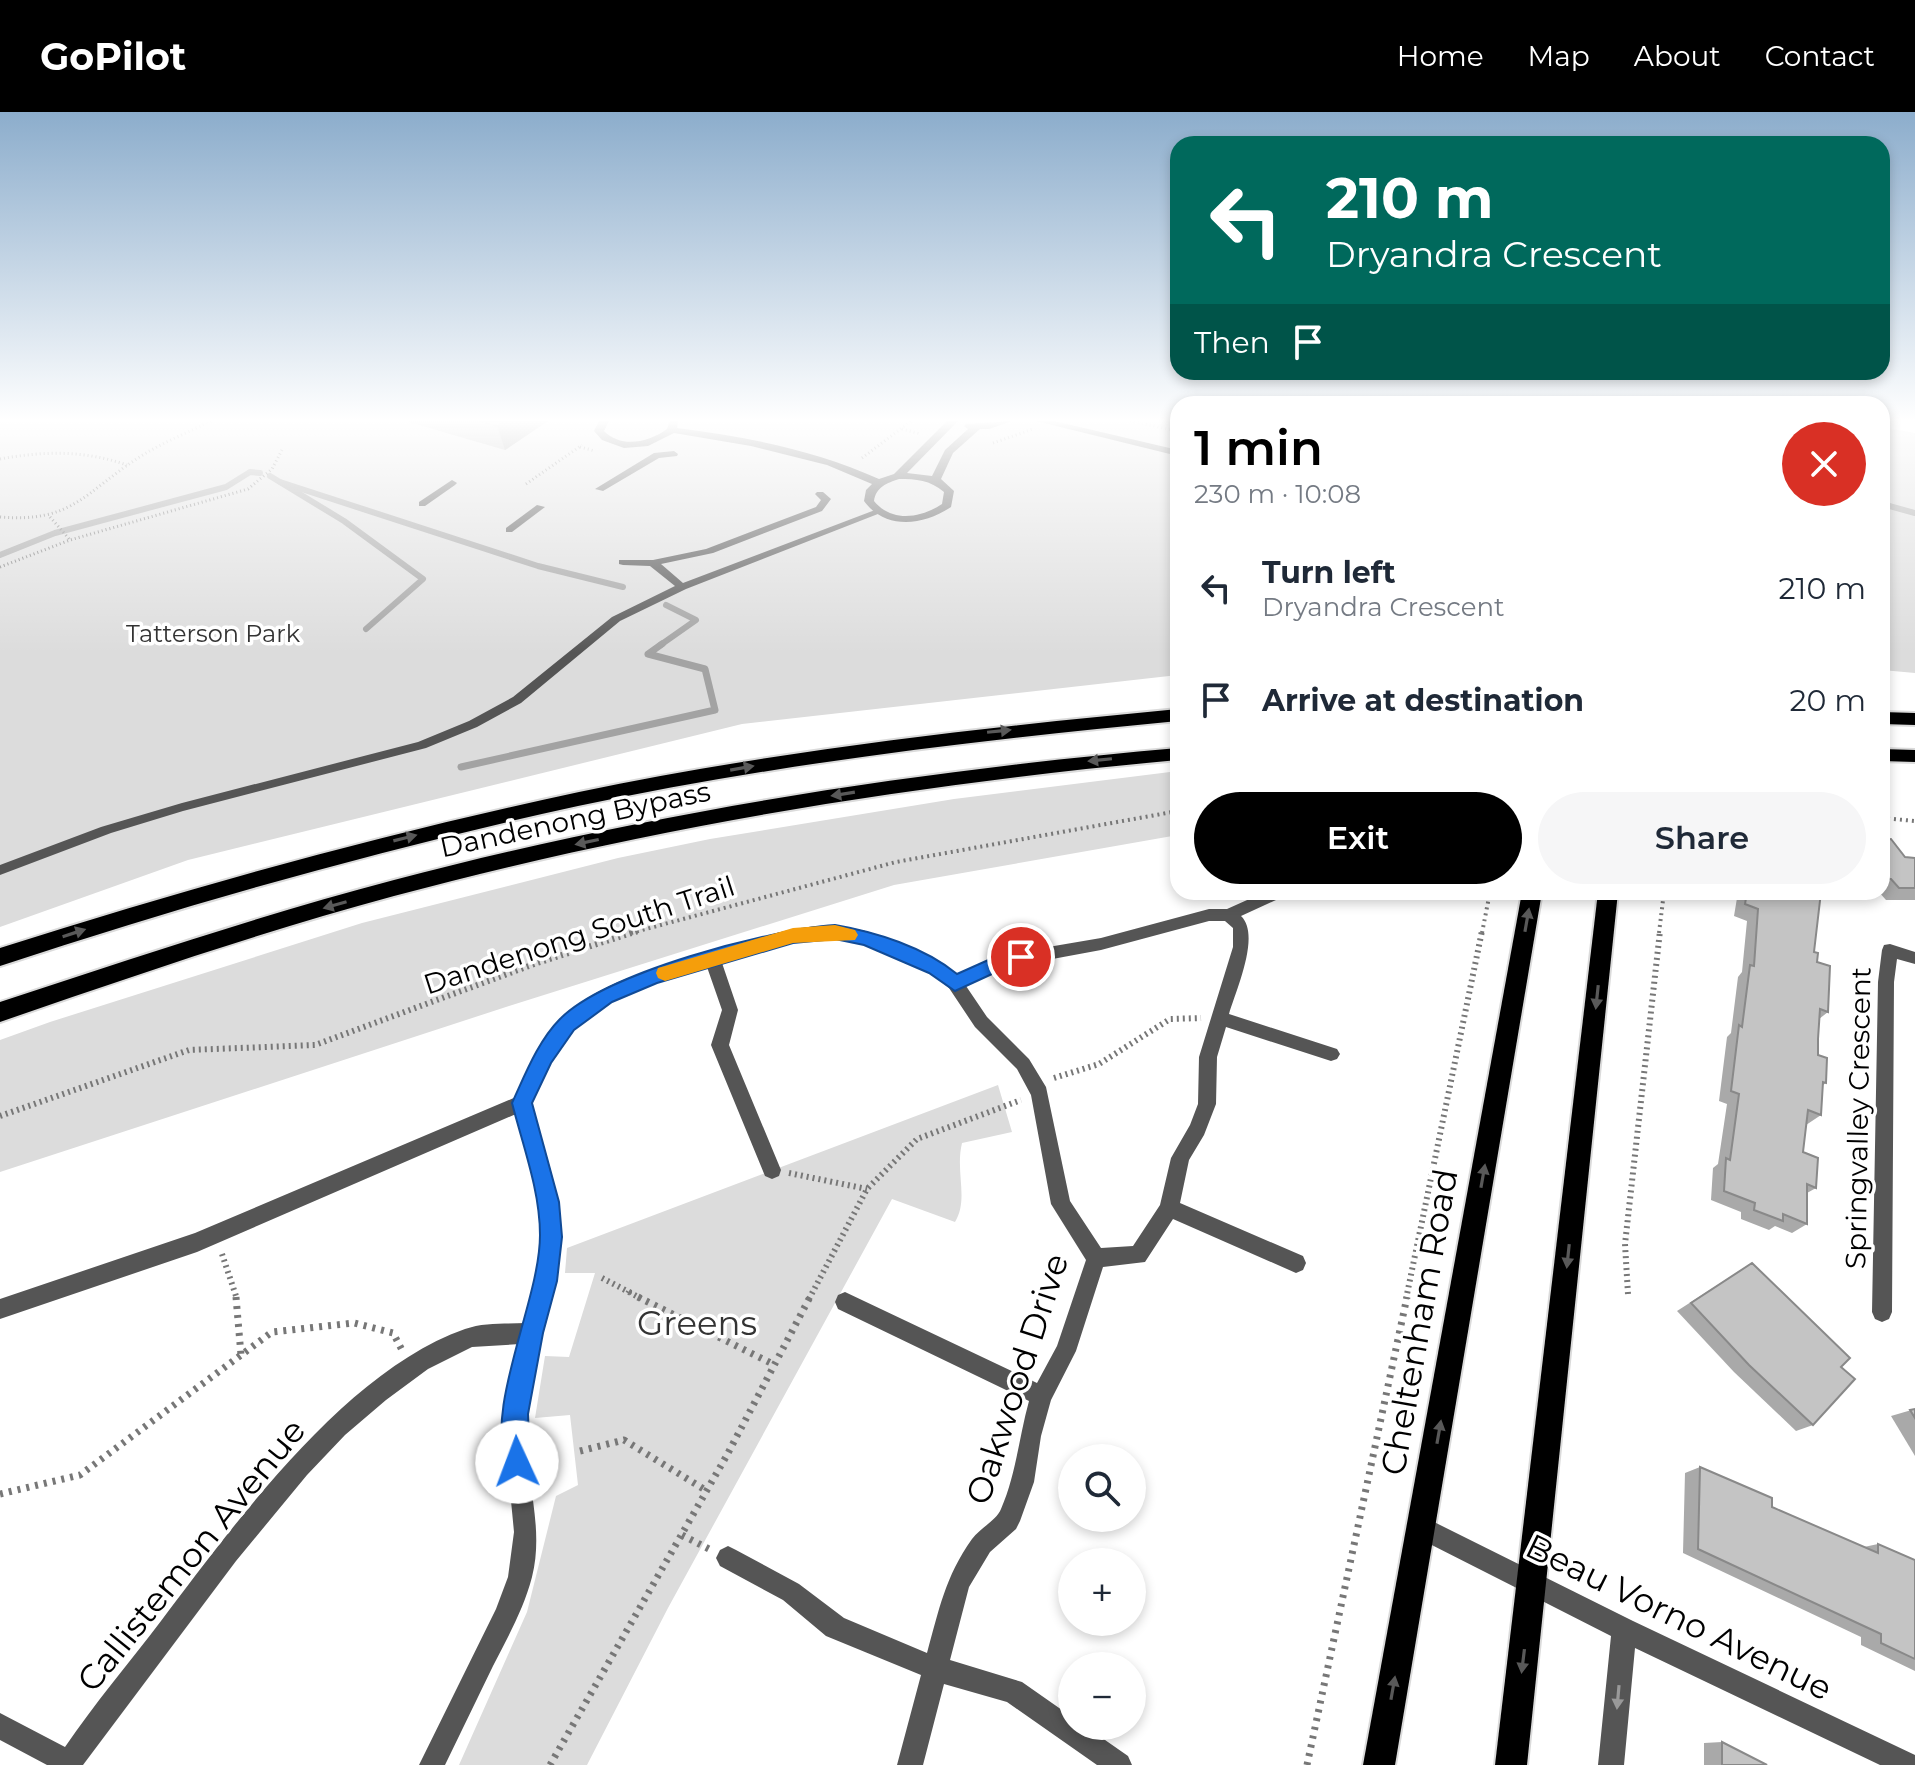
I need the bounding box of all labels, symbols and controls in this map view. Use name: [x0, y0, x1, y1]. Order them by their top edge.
text: GoPilot: [40, 33, 186, 80]
text: Home: [1397, 39, 1484, 73]
text: Map: [1528, 39, 1590, 73]
text: About: [1634, 39, 1721, 73]
text: Contact: [1765, 39, 1875, 73]
text: 210 m: [1326, 164, 1494, 232]
icon: left: [1194, 168, 1298, 272]
text: Dryandra Crescent: [1326, 232, 1662, 276]
icon: arrive: [1286, 320, 1330, 364]
text: Then: [1194, 324, 1270, 361]
text: 1 min: [1194, 419, 1323, 477]
button: close: [1782, 422, 1866, 506]
text: 230 m · 10:08: [1194, 478, 1361, 510]
text: Turn left: [1262, 554, 1395, 591]
icon: left: [1194, 566, 1238, 610]
text: 210 m: [1779, 570, 1866, 607]
text: Dryandra Crescent: [1262, 591, 1505, 623]
park label: Tatterson Park: [126, 619, 301, 648]
icon: arrive: [1194, 678, 1238, 722]
text: Arrive at destination: [1262, 682, 1584, 719]
text: 20 m: [1789, 682, 1866, 719]
one-way arrow: [987, 724, 1012, 737]
one-way arrow: [1087, 754, 1112, 767]
one-way arrow: [729, 762, 754, 774]
street label: Dandenong Bypass: [437, 774, 713, 864]
one-way arrow: [830, 788, 855, 800]
button: Exit: [1194, 792, 1522, 884]
button: Share: [1538, 792, 1866, 884]
one-way arrow: [392, 832, 417, 844]
one-way arrow: [574, 836, 599, 849]
street label: Dandenong South Trail: [419, 869, 739, 1001]
one-way arrow: [323, 899, 347, 912]
one-way arrow: [1522, 907, 1534, 932]
pin: [987, 923, 1055, 991]
one-way arrow: [62, 926, 86, 939]
icon: arrive: [999, 935, 1043, 979]
street label: Springvalley Crescent: [1838, 967, 1878, 1269]
one-way arrow: [1590, 985, 1603, 1010]
one-way arrow: [1477, 1163, 1490, 1188]
street label: Cheltenham Road: [1371, 1166, 1467, 1478]
one-way arrow: [1562, 1244, 1575, 1269]
street label: Oakwood Drive: [957, 1248, 1077, 1510]
park label: Greens: [637, 1302, 757, 1344]
street label: Callistemon Avenue: [68, 1410, 314, 1700]
position arrow: [475, 1420, 559, 1504]
one-way arrow: [1433, 1420, 1445, 1445]
map controls: [1058, 1444, 1146, 1740]
button: search: [1058, 1444, 1146, 1532]
street label: Beau Vorno Avenue: [1519, 1525, 1839, 1709]
button: +: [1058, 1548, 1146, 1636]
one-way arrow: [1517, 1649, 1530, 1674]
button: −: [1058, 1652, 1146, 1740]
one-way arrow: [1387, 1675, 1399, 1700]
one-way arrow: [1611, 1685, 1624, 1710]

